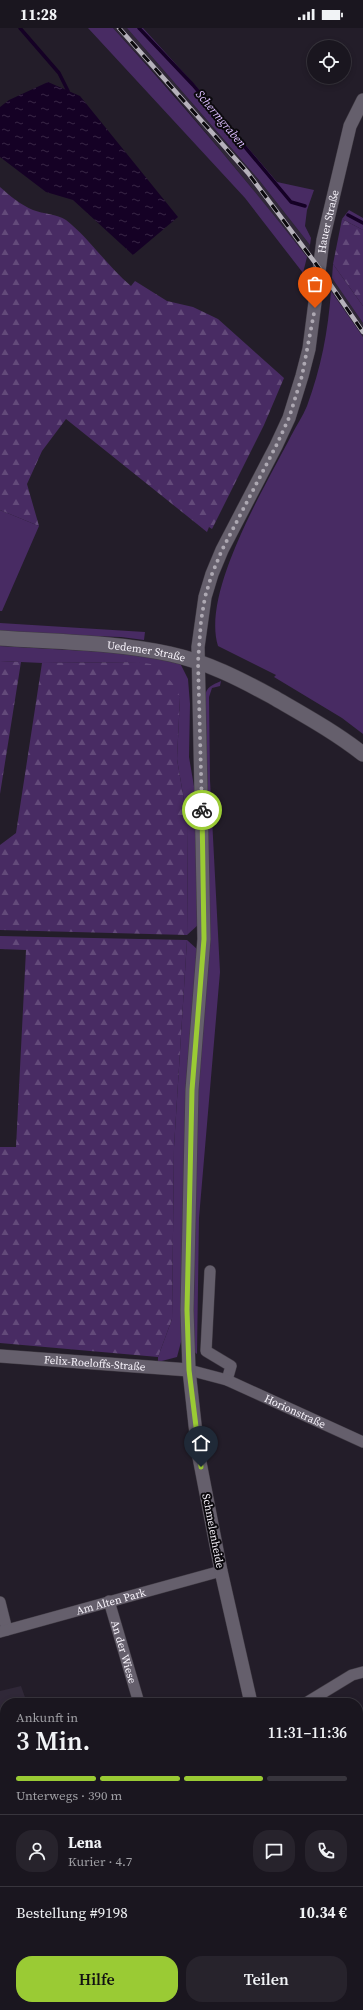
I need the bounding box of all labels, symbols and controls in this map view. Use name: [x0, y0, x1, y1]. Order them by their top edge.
text: 11:28: [20, 4, 57, 25]
map controls: [307, 40, 351, 84]
button: locate: [307, 40, 351, 84]
water label: Schermgraben: [192, 87, 250, 151]
street label: Hauer Straße: [314, 188, 342, 254]
pin: [298, 267, 332, 308]
icon: bag: [304, 273, 326, 295]
street label: Uedemer Straße: [106, 637, 188, 665]
courier: [182, 790, 222, 830]
icon: bike: [191, 799, 213, 821]
street label: Felix-Roeloffs-Straße: [43, 1352, 146, 1374]
street label: Horionstraße: [262, 1391, 328, 1432]
pin: [184, 1426, 218, 1467]
icon: home: [190, 1432, 212, 1454]
street label: Schmelenheide: [198, 1492, 228, 1570]
street label: Am Alten Park: [74, 1584, 148, 1618]
street label: An der Wiese: [108, 1619, 140, 1686]
text: Ankunft in: [16, 1709, 78, 1726]
text: 11:31–11:36: [268, 1722, 347, 1743]
text: 3 Min.: [16, 1723, 90, 1759]
text: Unterwegs · 390 m: [16, 1787, 122, 1804]
button: person: [16, 1830, 58, 1872]
button: chat: [253, 1830, 295, 1872]
button: phone: [305, 1830, 347, 1872]
text: Lena: [68, 1832, 102, 1853]
text: Kurier · 4.7: [68, 1853, 132, 1870]
text: Bestellung #9198: [16, 1902, 128, 1923]
text: 10.34 €: [299, 1902, 347, 1923]
button: Hilfe: [16, 1956, 178, 2002]
button: Teilen: [186, 1956, 347, 2002]

